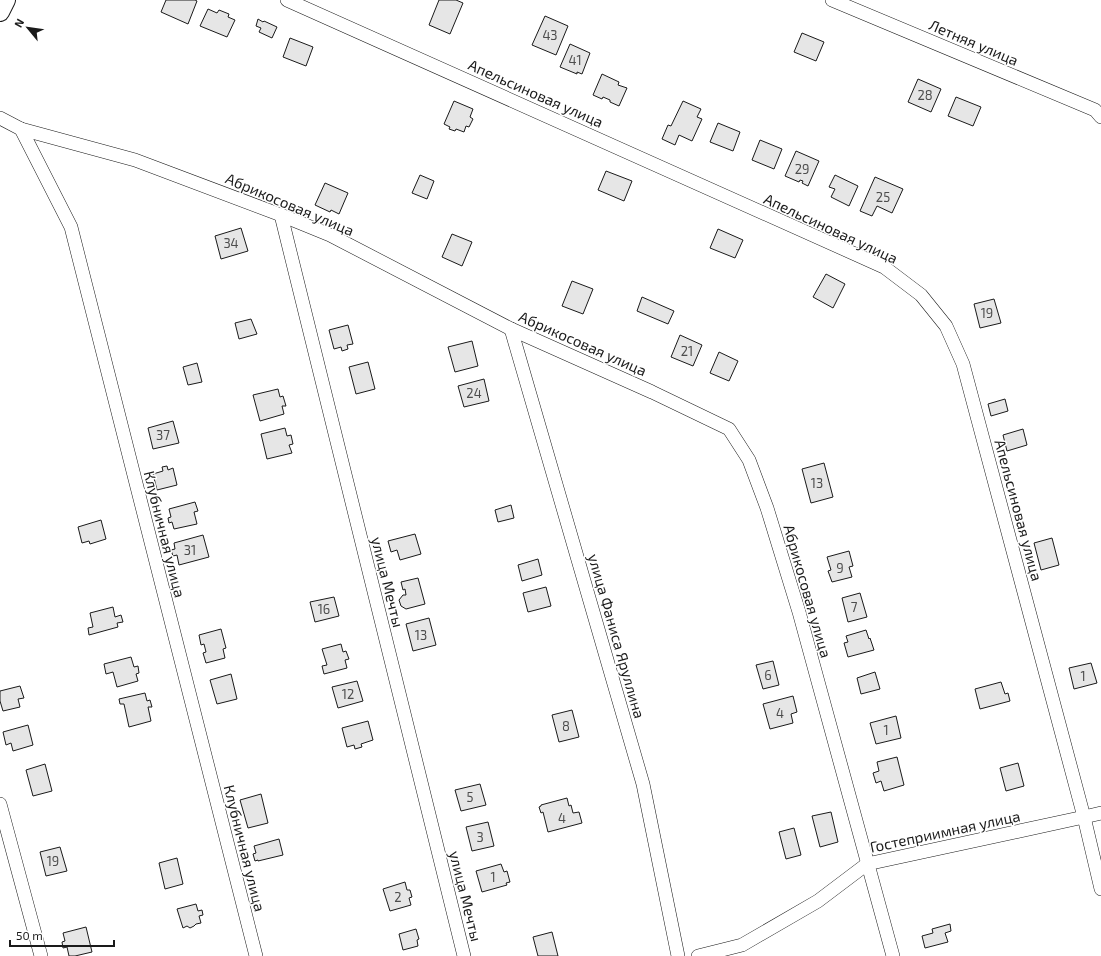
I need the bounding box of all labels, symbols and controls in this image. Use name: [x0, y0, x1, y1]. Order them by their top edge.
north arrow: [8, 8, 48, 48]
street label: Летняя улица: [926, 15, 1021, 70]
text: N: [11, 16, 26, 30]
house number: 43: [542, 27, 558, 43]
house number: 41: [568, 52, 582, 68]
street label: Апельсиновая улица: [465, 55, 606, 132]
house number: 28: [917, 87, 933, 103]
house number: 29: [795, 161, 809, 177]
street label: Абрикосовая улица: [223, 169, 357, 240]
street label: Апельсиновая улица: [761, 189, 901, 268]
house number: 25: [876, 189, 890, 205]
house number: 34: [223, 235, 239, 251]
house number: 19: [981, 305, 993, 321]
street label: Абрикосовая улица: [516, 307, 650, 380]
house number: 21: [681, 343, 693, 359]
house number: 24: [466, 385, 482, 401]
house number: 37: [156, 427, 170, 443]
street label: Апельсиновая улица: [990, 437, 1047, 583]
street label: Клубничная улица: [140, 469, 189, 599]
house number: 13: [811, 475, 823, 491]
street label: Абрикосовая улица: [779, 522, 836, 660]
street label: улица Мечты: [367, 535, 408, 629]
house number: 31: [184, 542, 196, 558]
street label: улица Фаниса Яруллина: [584, 552, 649, 721]
house number: 9: [836, 560, 844, 576]
house number: 7: [851, 599, 858, 615]
house number: 16: [318, 601, 330, 617]
house number: 13: [415, 627, 427, 643]
house number: 6: [764, 667, 772, 683]
house number: 1: [1080, 668, 1086, 684]
house number: 12: [342, 686, 354, 702]
house number: 4: [776, 705, 784, 721]
house number: 8: [562, 718, 570, 734]
house number: 1: [883, 722, 889, 738]
street label: Клубничная улица: [220, 783, 269, 913]
house number: 5: [467, 789, 474, 805]
street label: Гостеприимная улица: [868, 806, 1022, 857]
house number: 4: [558, 810, 566, 826]
house number: 3: [476, 829, 484, 845]
street label: улица Мечты: [445, 849, 486, 943]
house number: 19: [47, 853, 59, 869]
house number: 1: [490, 869, 496, 885]
house number: 2: [394, 889, 402, 905]
scale bar: [10, 922, 114, 948]
text: 50 m: [16, 928, 43, 942]

